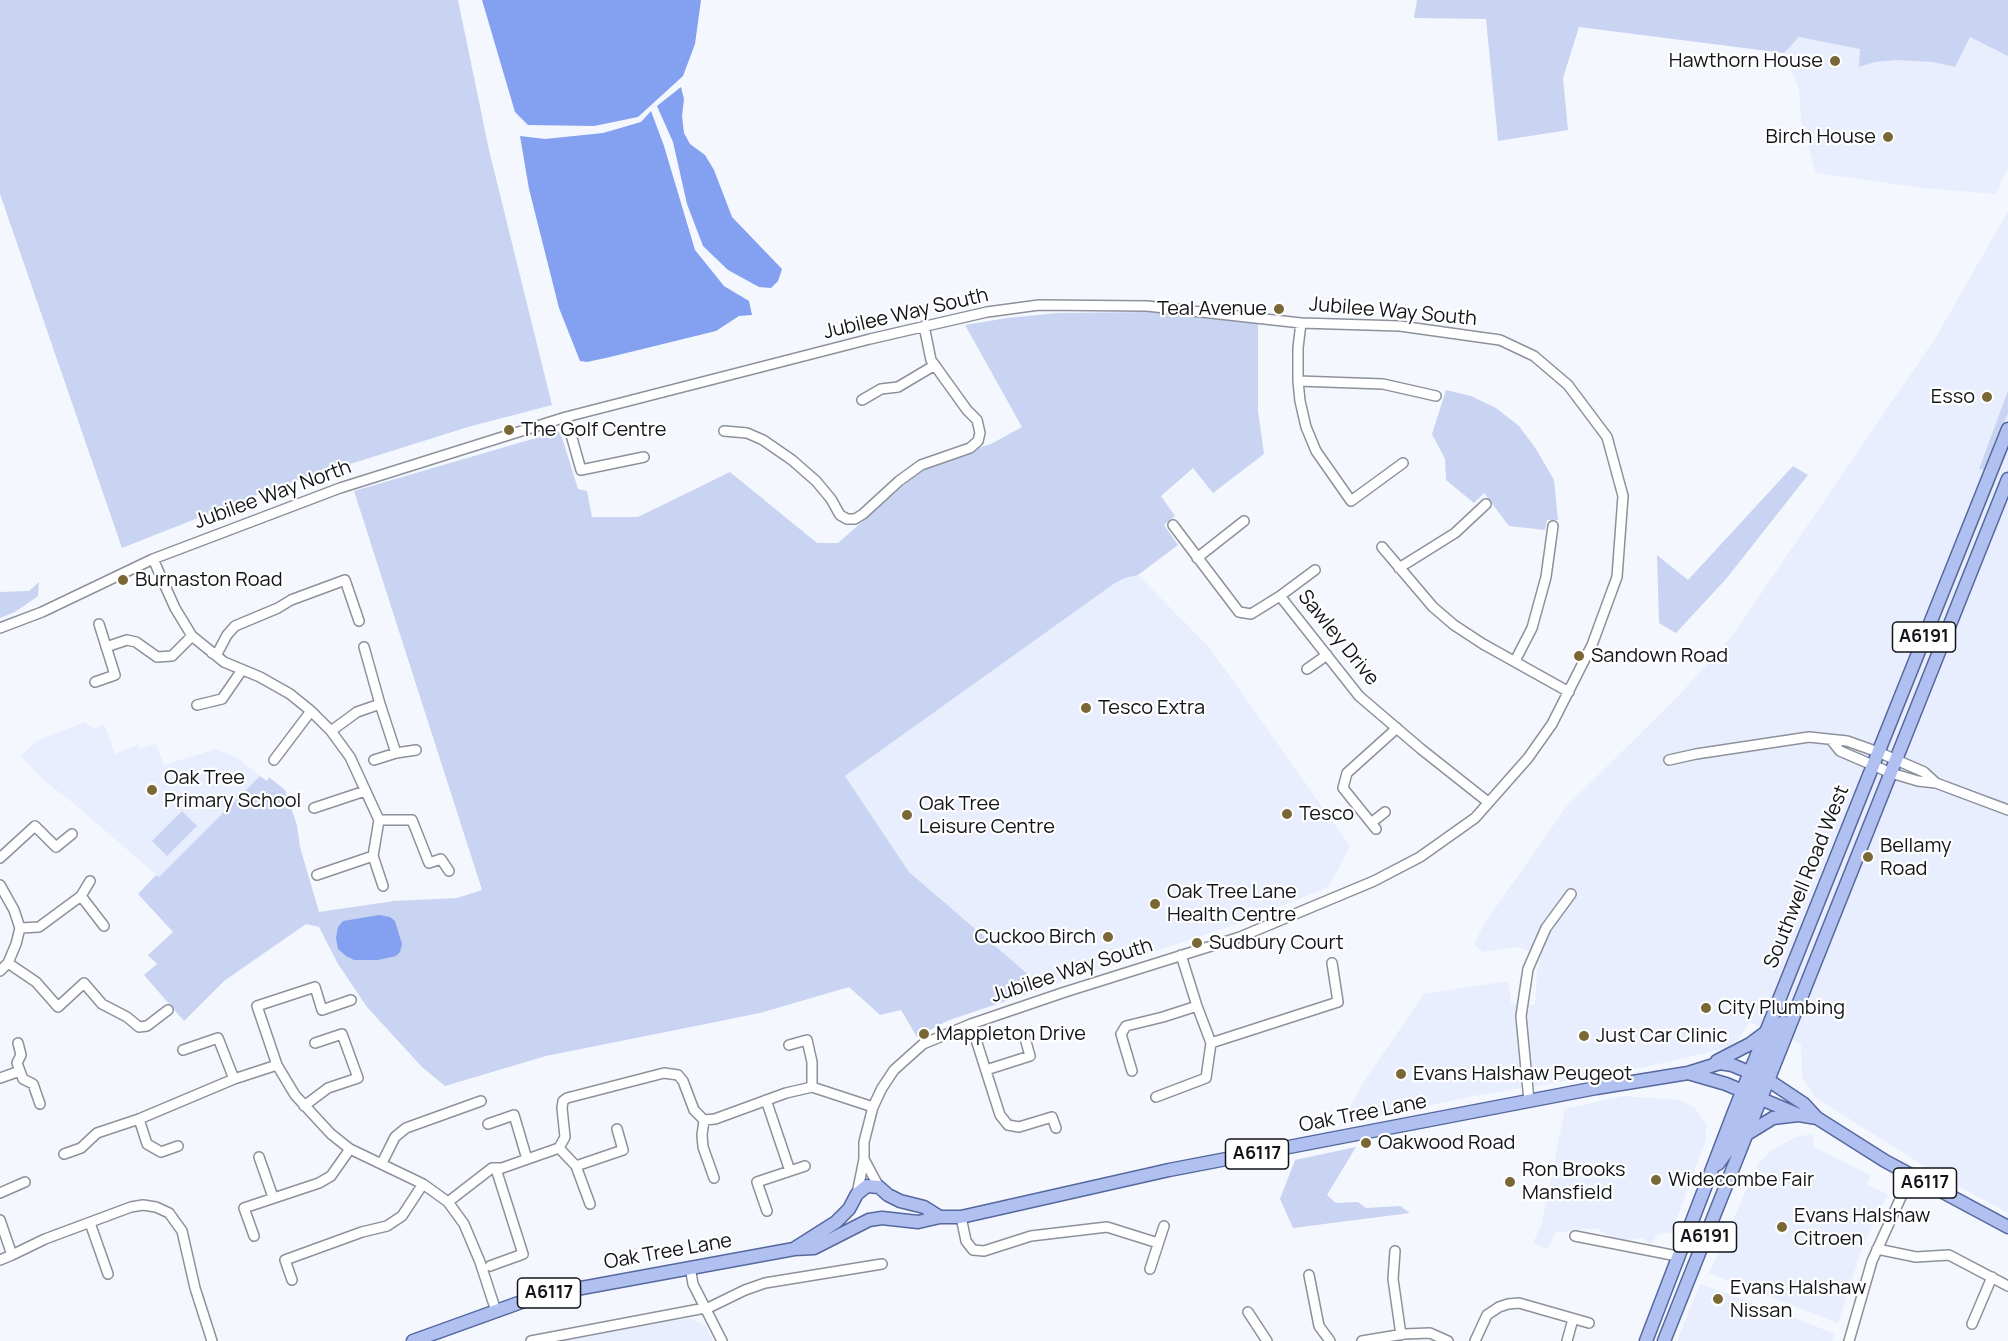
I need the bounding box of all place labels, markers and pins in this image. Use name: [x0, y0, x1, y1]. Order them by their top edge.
place label: Hawthorn House: [1669, 49, 1823, 73]
marker: Hawthorn House: [1828, 54, 1842, 68]
place label: Birch House: [1766, 125, 1876, 149]
marker: Birch House: [1881, 130, 1895, 144]
place label: Teal Avenue: [1157, 297, 1267, 321]
marker: Teal Avenue: [1272, 302, 1286, 316]
place label: Esso: [1931, 385, 1975, 409]
marker: Esso: [1980, 390, 1994, 404]
place label: The Golf Centre: [521, 418, 666, 442]
marker: The Golf Centre: [502, 423, 516, 437]
place label: Burnaston Road: [135, 568, 283, 592]
marker: Burnaston Road: [116, 573, 130, 587]
place label: Sandown Road: [1591, 644, 1728, 668]
marker: Sandown Road: [1572, 649, 1586, 663]
place label: Tesco Extra: [1098, 696, 1205, 720]
marker: Tesco Extra: [1079, 701, 1093, 715]
place label: Oak Tree Primary School: [164, 766, 301, 813]
marker: Oak Tree Primary School: [145, 783, 159, 797]
place label: Oak Tree Leisure Centre: [919, 792, 1055, 839]
place label: Tesco: [1299, 802, 1354, 826]
marker: Tesco: [1280, 807, 1294, 821]
marker: Oak Tree Leisure Centre: [900, 808, 914, 822]
place label: Bellamy Road: [1880, 834, 1952, 881]
marker: Bellamy Road: [1861, 850, 1875, 864]
place label: Oak Tree Lane Health Centre: [1167, 880, 1297, 927]
marker: Oak Tree Lane Health Centre: [1148, 897, 1162, 911]
place label: Cuckoo Birch: [974, 925, 1096, 949]
marker: Cuckoo Birch: [1101, 930, 1115, 944]
place label: Sudbury Court: [1209, 931, 1344, 955]
marker: Sudbury Court: [1190, 936, 1204, 950]
place label: City Plumbing: [1718, 996, 1845, 1020]
marker: City Plumbing: [1699, 1001, 1713, 1015]
place label: Mappleton Drive: [936, 1022, 1086, 1046]
place label: Just Car Clinic: [1596, 1024, 1728, 1048]
marker: Mappleton Drive: [917, 1027, 931, 1041]
marker: Just Car Clinic: [1577, 1029, 1591, 1043]
place label: Evans Halshaw Peugeot: [1413, 1062, 1632, 1086]
marker: Evans Halshaw Peugeot: [1394, 1067, 1408, 1081]
place label: Oakwood Road: [1378, 1131, 1515, 1155]
marker: Oakwood Road: [1359, 1136, 1373, 1150]
place label: Ron Brooks Mansfield: [1522, 1158, 1625, 1205]
place label: Widecombe Fair: [1668, 1168, 1814, 1192]
marker: Widecombe Fair: [1649, 1173, 1663, 1187]
marker: Ron Brooks Mansfield: [1503, 1175, 1517, 1189]
place label: Evans Halshaw Citroen: [1794, 1204, 1930, 1251]
marker: Evans Halshaw Citroen: [1775, 1220, 1789, 1234]
place label: Evans Halshaw Nissan: [1730, 1276, 1866, 1323]
marker: Evans Halshaw Nissan: [1711, 1292, 1725, 1306]

